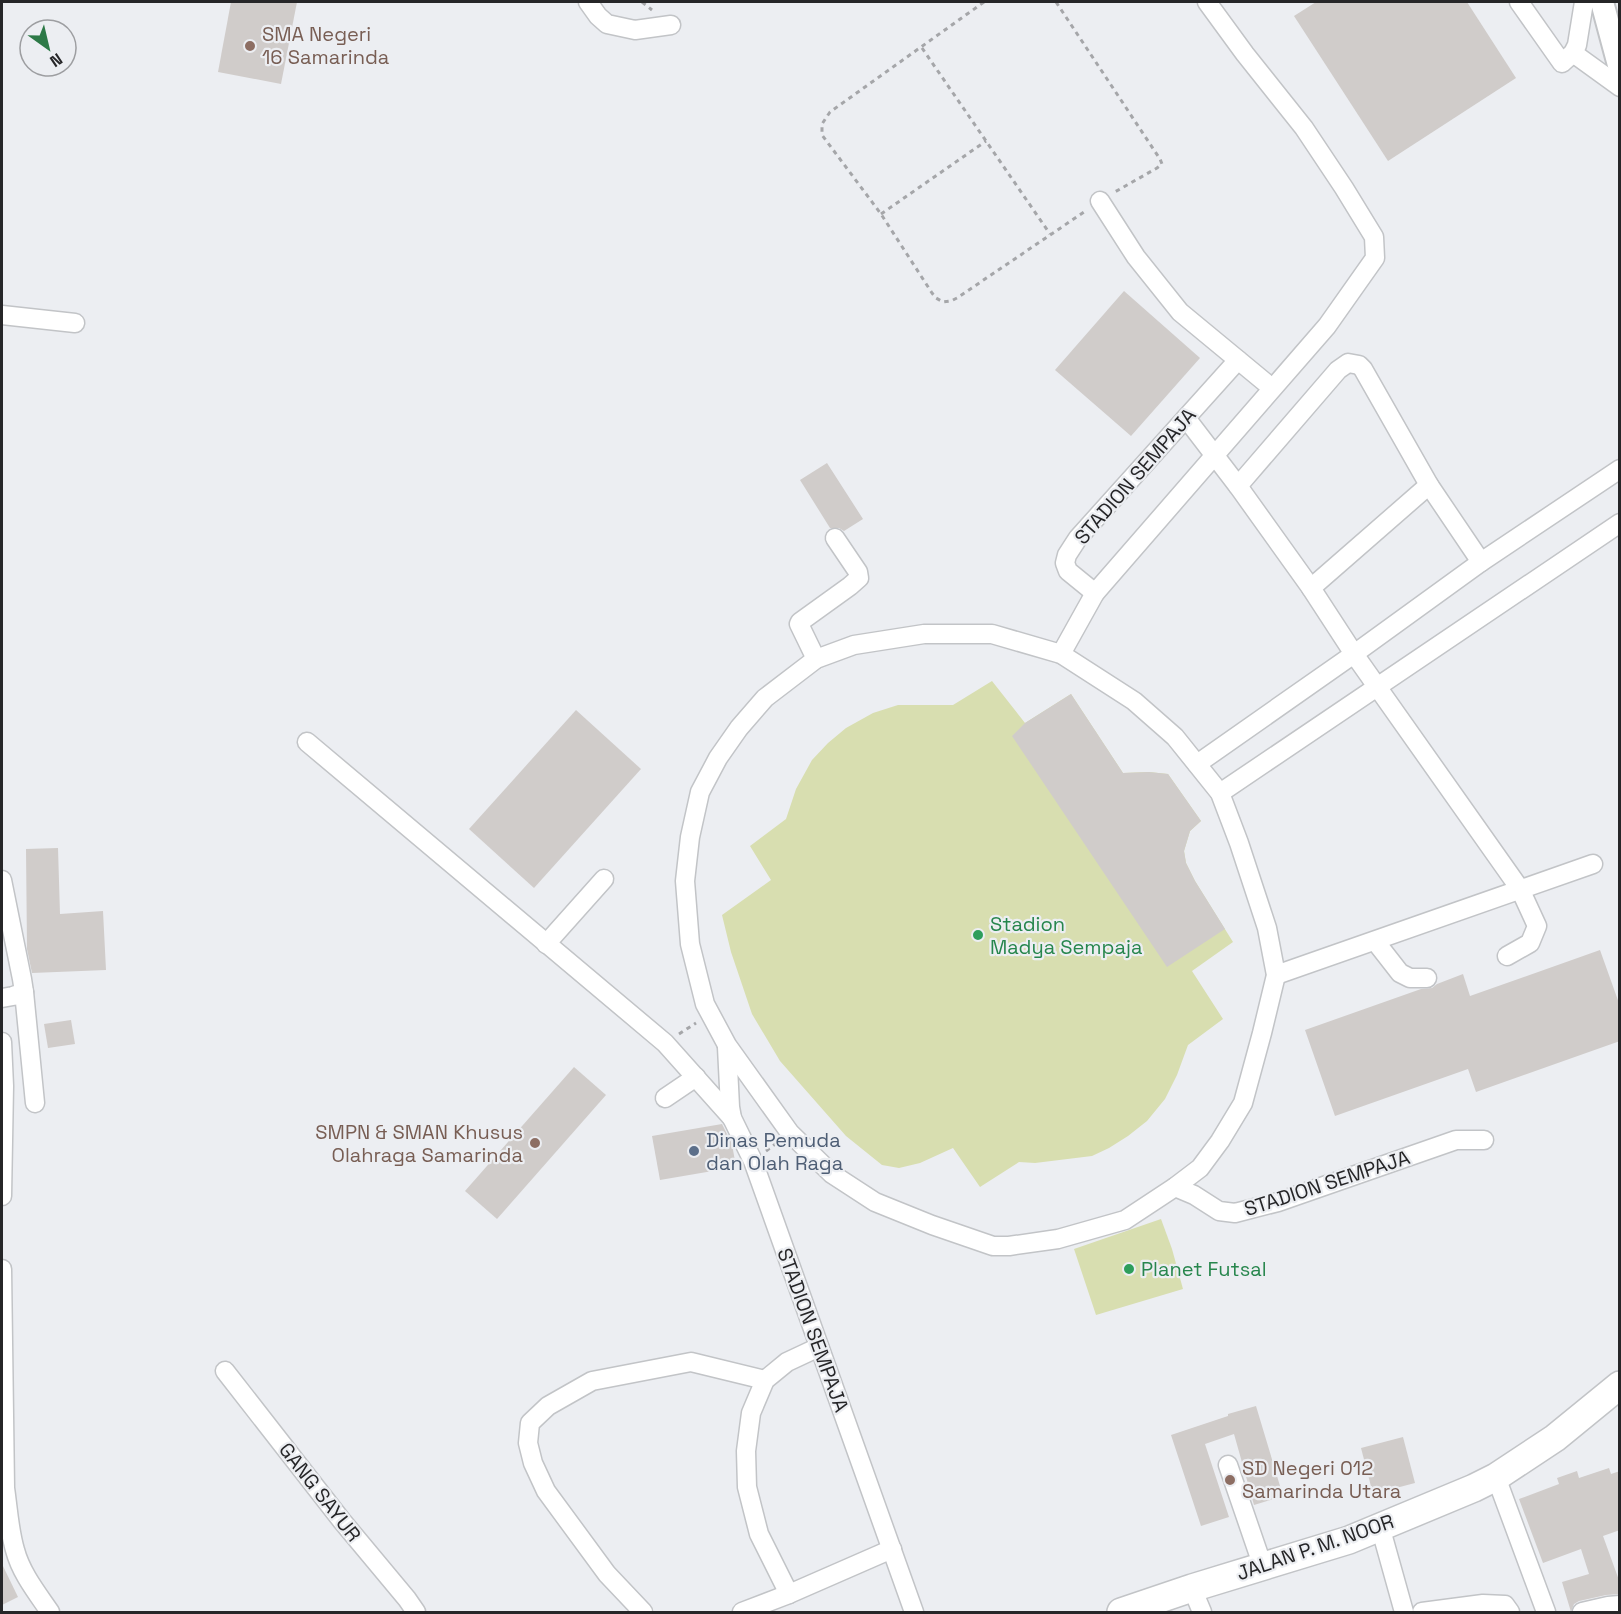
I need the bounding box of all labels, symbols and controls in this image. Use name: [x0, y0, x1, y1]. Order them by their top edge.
north arrow: [18, 18, 78, 78]
place label: SMA Negeri 16 Samarinda: [262, 21, 389, 70]
marker: SMA Negeri 16 Samarinda: [243, 39, 257, 53]
text: N: [46, 48, 66, 72]
street label: STADION SEMPAJA: [1069, 402, 1202, 550]
place label: Stadion Madya Sempaja: [990, 911, 1142, 960]
marker: Stadion Madya Sempaja: [971, 928, 985, 942]
place label: SMPN & SMAN Khusus Olahraga Samarinda: [315, 1119, 523, 1168]
place label: Dinas Pemuda dan Olah Raga: [706, 1127, 843, 1176]
marker: SMPN & SMAN Khusus Olahraga Samarinda: [528, 1136, 542, 1150]
marker: Dinas Pemuda dan Olah Raga: [687, 1144, 701, 1158]
street label: STADION SEMPAJA: [1241, 1144, 1413, 1222]
street label: STADION SEMPAJA: [771, 1244, 855, 1416]
place label: Planet Futsal: [1141, 1256, 1267, 1282]
marker: Planet Futsal: [1122, 1262, 1136, 1276]
street label: GANG SAYUR: [273, 1437, 367, 1547]
place label: SD Negeri 012 Samarinda Utara: [1242, 1455, 1401, 1504]
marker: SD Negeri 012 Samarinda Utara: [1223, 1473, 1237, 1487]
street label: JALAN P. M. NOOR: [1233, 1508, 1397, 1586]

